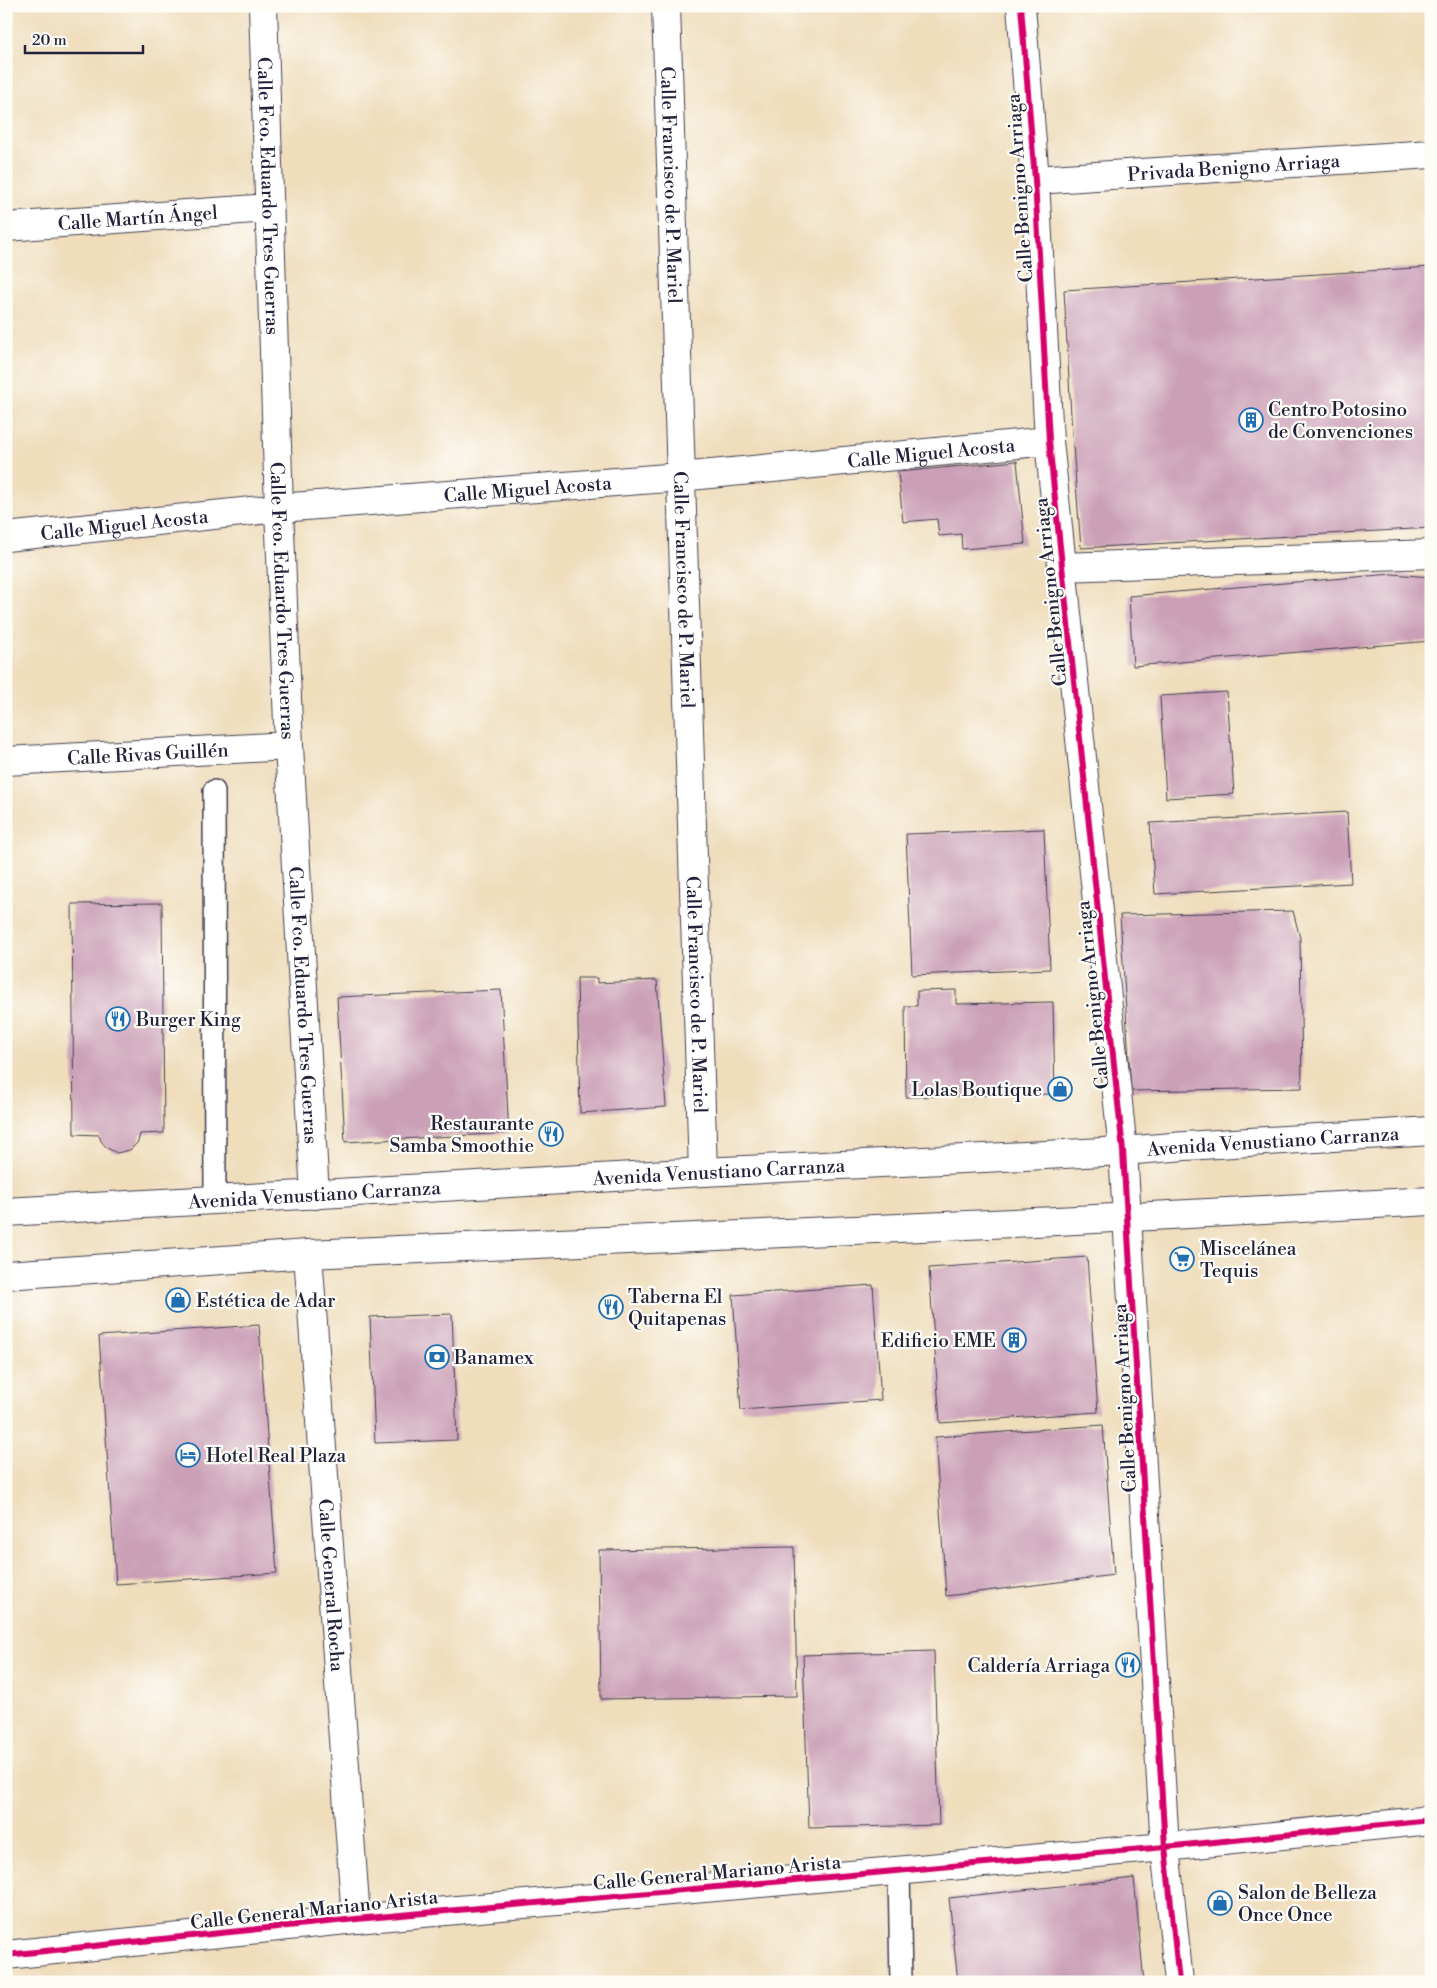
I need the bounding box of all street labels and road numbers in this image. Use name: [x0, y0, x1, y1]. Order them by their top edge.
street label: Calle Fco. Eduardo Tres Guerras: [252, 57, 284, 335]
street label: Calle Francisco de P. Mariel: [655, 66, 686, 304]
street label: Calle Benigno Arriaga: [1001, 92, 1039, 283]
street label: Privada Benigno Arriaga: [1126, 149, 1341, 187]
street label: Calle Martín Ángel: [57, 201, 219, 236]
street label: Calle Miguel Acosta: [846, 433, 1016, 474]
street label: Calle Fco. Eduardo Tres Guerras: [265, 461, 300, 740]
street label: Calle Miguel Acosta: [443, 471, 613, 508]
street label: Calle Francisco de P. Mariel: [668, 471, 699, 709]
street label: Calle Benigno Arriaga: [1029, 496, 1073, 687]
street label: Calle Miguel Acosta: [39, 505, 210, 546]
street label: Calle Rivas Guillén: [67, 738, 229, 771]
street label: Calle Fco. Eduardo Tres Guerras: [283, 866, 323, 1145]
street label: Calle Francisco de P. Mariel: [681, 876, 712, 1114]
street label: Calle Benigno Arriaga: [1071, 899, 1115, 1090]
street label: Avenida Venustiano Carranza: [1145, 1122, 1400, 1162]
street label: Avenida Venustiano Carranza: [591, 1154, 846, 1191]
street label: Avenida Venustiano Carranza: [187, 1176, 442, 1215]
street label: Calle Benigno Arriaga: [1108, 1302, 1142, 1493]
street label: Calle General Rocha: [313, 1498, 349, 1673]
street label: Calle General Mariano Arista: [592, 1850, 843, 1896]
street label: Calle General Mariano Arista: [189, 1885, 440, 1935]

